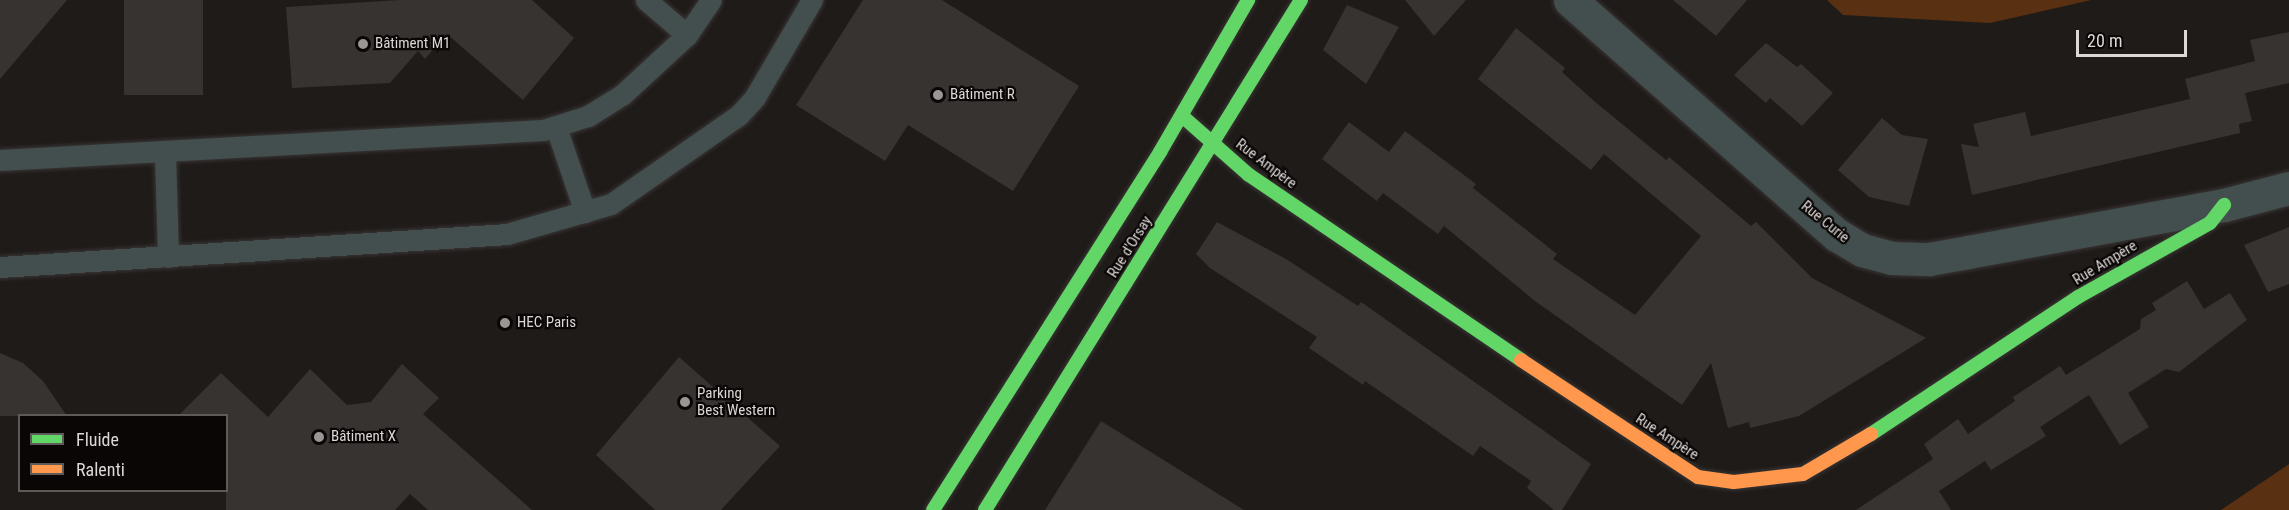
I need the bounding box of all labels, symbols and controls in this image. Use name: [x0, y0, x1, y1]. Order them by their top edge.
scale bar: [2079, 18, 2190, 56]
text: 20 m: [2087, 30, 2122, 51]
place label: Bâtiment M1: [375, 35, 450, 53]
marker: Bâtiment M1: [356, 37, 370, 51]
place label: Bâtiment R: [950, 86, 1015, 104]
marker: Bâtiment R: [931, 88, 945, 102]
street label: Rue Ampère: [1232, 135, 1300, 193]
street label: Rue Curie: [1797, 197, 1853, 247]
street label: Rue d'Orsay: [1104, 213, 1156, 281]
street label: Rue Ampère: [2070, 237, 2140, 289]
place label: HEC Paris: [517, 314, 576, 332]
marker: HEC Paris: [498, 316, 512, 330]
place label: Parking Best Western: [697, 384, 775, 419]
marker: Parking Best Western: [678, 395, 692, 409]
street label: Rue Ampère: [1632, 410, 1702, 464]
legend: [18, 414, 228, 492]
place label: Bâtiment X: [331, 428, 396, 446]
text: Fluide: [76, 429, 119, 450]
marker: Bâtiment X: [312, 430, 326, 444]
text: Ralenti: [76, 459, 125, 480]

